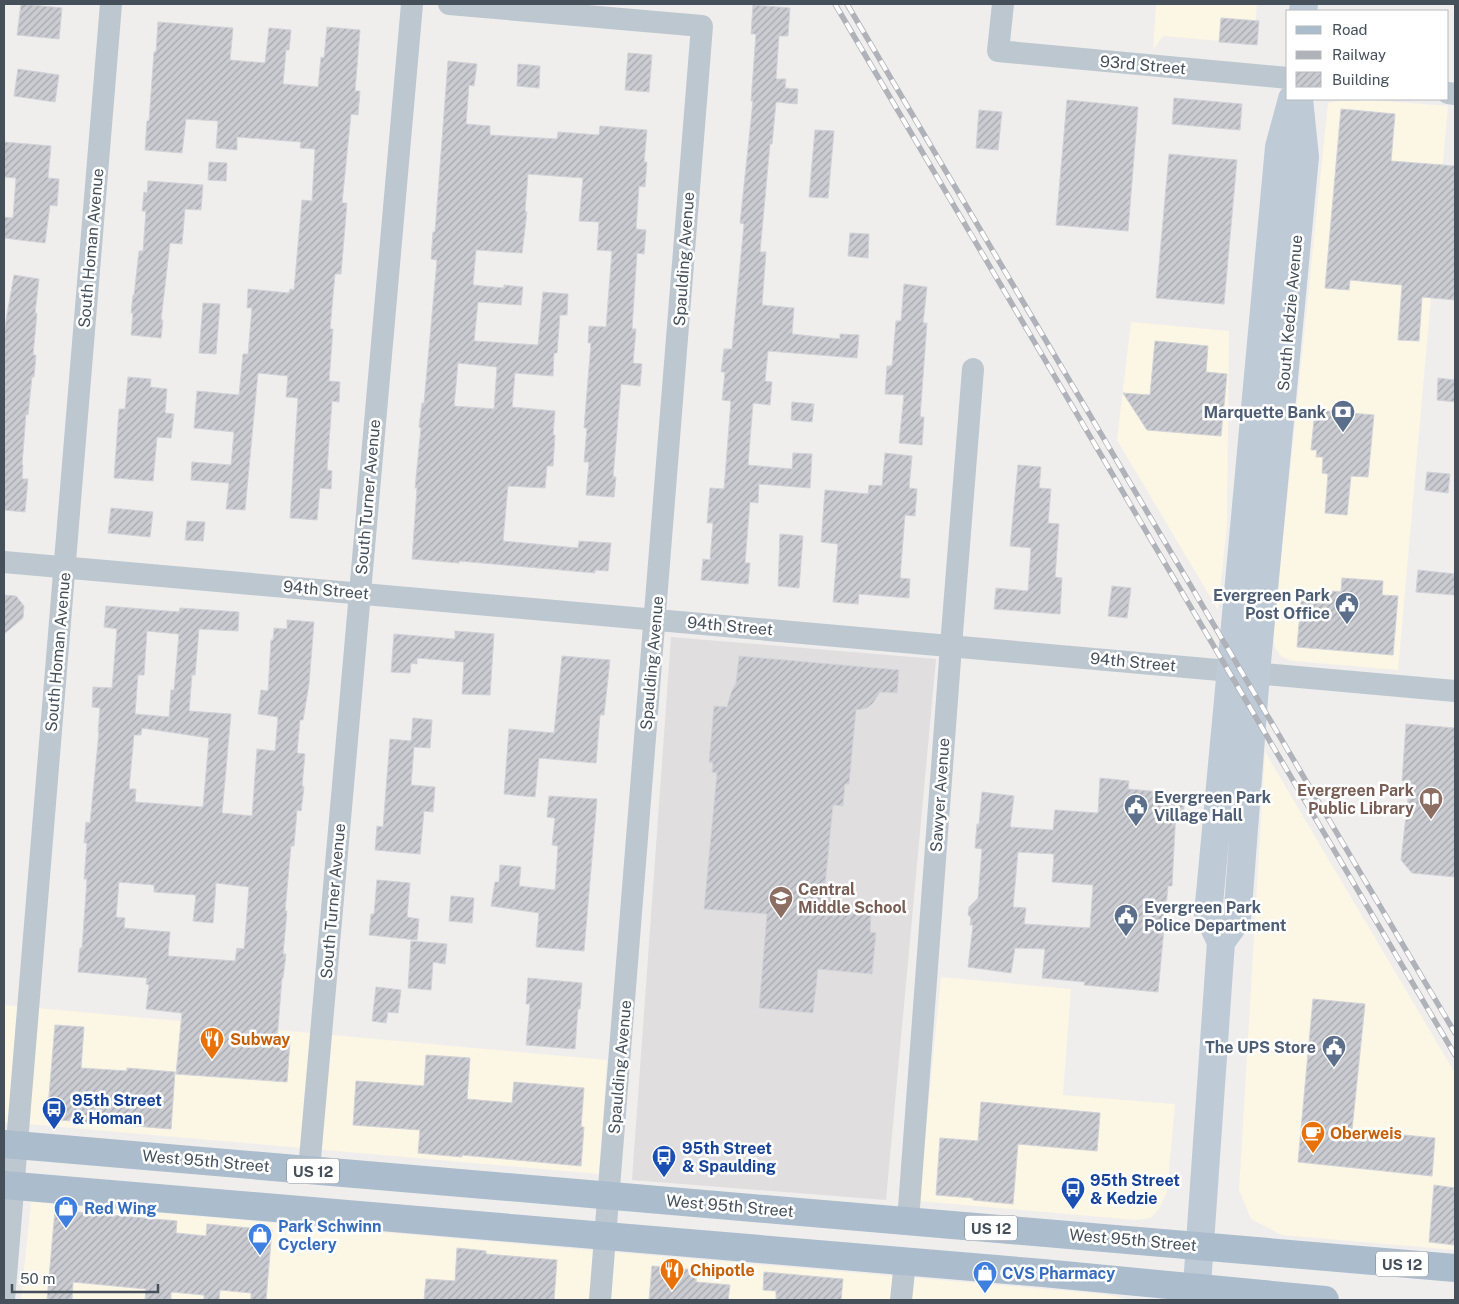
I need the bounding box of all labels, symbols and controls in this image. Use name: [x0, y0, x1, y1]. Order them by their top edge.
legend: [1286, 10, 1449, 100]
text: Road: [1332, 21, 1368, 38]
text: Railway: [1332, 46, 1386, 63]
street label: 93rd Street: [1099, 52, 1187, 78]
text: Building: [1332, 71, 1390, 88]
street label: South Homan Avenue: [75, 167, 107, 329]
street label: Spaulding Avenue: [670, 191, 698, 327]
street label: South Kedzie Avenue: [1274, 234, 1306, 392]
bank icon: Marquette Bank: [1330, 399, 1356, 433]
place label: Marquette Bank: [1203, 403, 1326, 422]
street label: South Turner Avenue: [352, 418, 384, 576]
street label: South Homan Avenue: [42, 571, 74, 733]
street label: 94th Street: [282, 577, 370, 603]
place label: Evergreen Park Post Office: [1213, 586, 1330, 623]
public building icon: Evergreen Park Post Office: [1334, 591, 1360, 625]
street label: Spaulding Avenue: [637, 595, 667, 731]
street label: 94th Street: [686, 613, 774, 639]
street label: 94th Street: [1089, 649, 1177, 675]
street label: Sawyer Avenue: [927, 737, 953, 853]
place label: Evergreen Park Public Library: [1297, 781, 1414, 818]
library icon: Evergreen Park Public Library: [1418, 786, 1444, 820]
place label: Evergreen Park Village Hall: [1154, 788, 1271, 825]
public building icon: Evergreen Park Village Hall: [1123, 793, 1149, 827]
street label: South Turner Avenue: [317, 822, 349, 980]
place label: Central Middle School: [798, 880, 907, 917]
school or university icon: Central Middle School: [768, 885, 794, 919]
place label: Evergreen Park Police Department: [1144, 898, 1287, 935]
public building icon: Evergreen Park Police Department: [1113, 903, 1139, 937]
street label: Spaulding Avenue: [605, 999, 635, 1135]
restaurant icon: Subway: [199, 1026, 225, 1060]
place label: Subway: [230, 1030, 290, 1049]
public building icon: The UPS Store: [1321, 1034, 1347, 1068]
place label: The UPS Store: [1205, 1038, 1316, 1057]
place label: 95th Street & Homan: [72, 1091, 162, 1128]
bus stop icon: 95th Street & Homan: [41, 1096, 67, 1130]
cafe icon: Oberweis: [1300, 1120, 1326, 1154]
place label: Oberweis: [1330, 1124, 1402, 1143]
place label: 95th Street & Spaulding: [682, 1139, 776, 1176]
bus stop icon: 95th Street & Spaulding: [651, 1144, 677, 1178]
street label: West 95th Street: [141, 1146, 271, 1176]
road number: US 12: [287, 1158, 339, 1184]
place label: 95th Street & Kedzie: [1090, 1171, 1180, 1208]
bus stop icon: 95th Street & Kedzie: [1060, 1176, 1086, 1210]
street label: West 95th Street: [665, 1191, 795, 1221]
shop icon: Red Wing: [53, 1195, 79, 1229]
place label: Red Wing: [84, 1199, 157, 1218]
road number: US 12: [965, 1216, 1017, 1240]
place label: Park Schwinn Cyclery: [278, 1217, 382, 1254]
shop icon: Park Schwinn Cyclery: [247, 1222, 273, 1256]
street label: West 95th Street: [1068, 1225, 1198, 1255]
road number: US 12: [1376, 1252, 1428, 1276]
restaurant icon: Chipotle: [659, 1257, 685, 1291]
shop icon: CVS Pharmacy: [972, 1260, 998, 1294]
place label: Chipotle: [690, 1261, 755, 1280]
scale bar: [12, 1262, 159, 1294]
place label: CVS Pharmacy: [1002, 1264, 1115, 1283]
text: 50 m: [20, 1270, 55, 1287]

